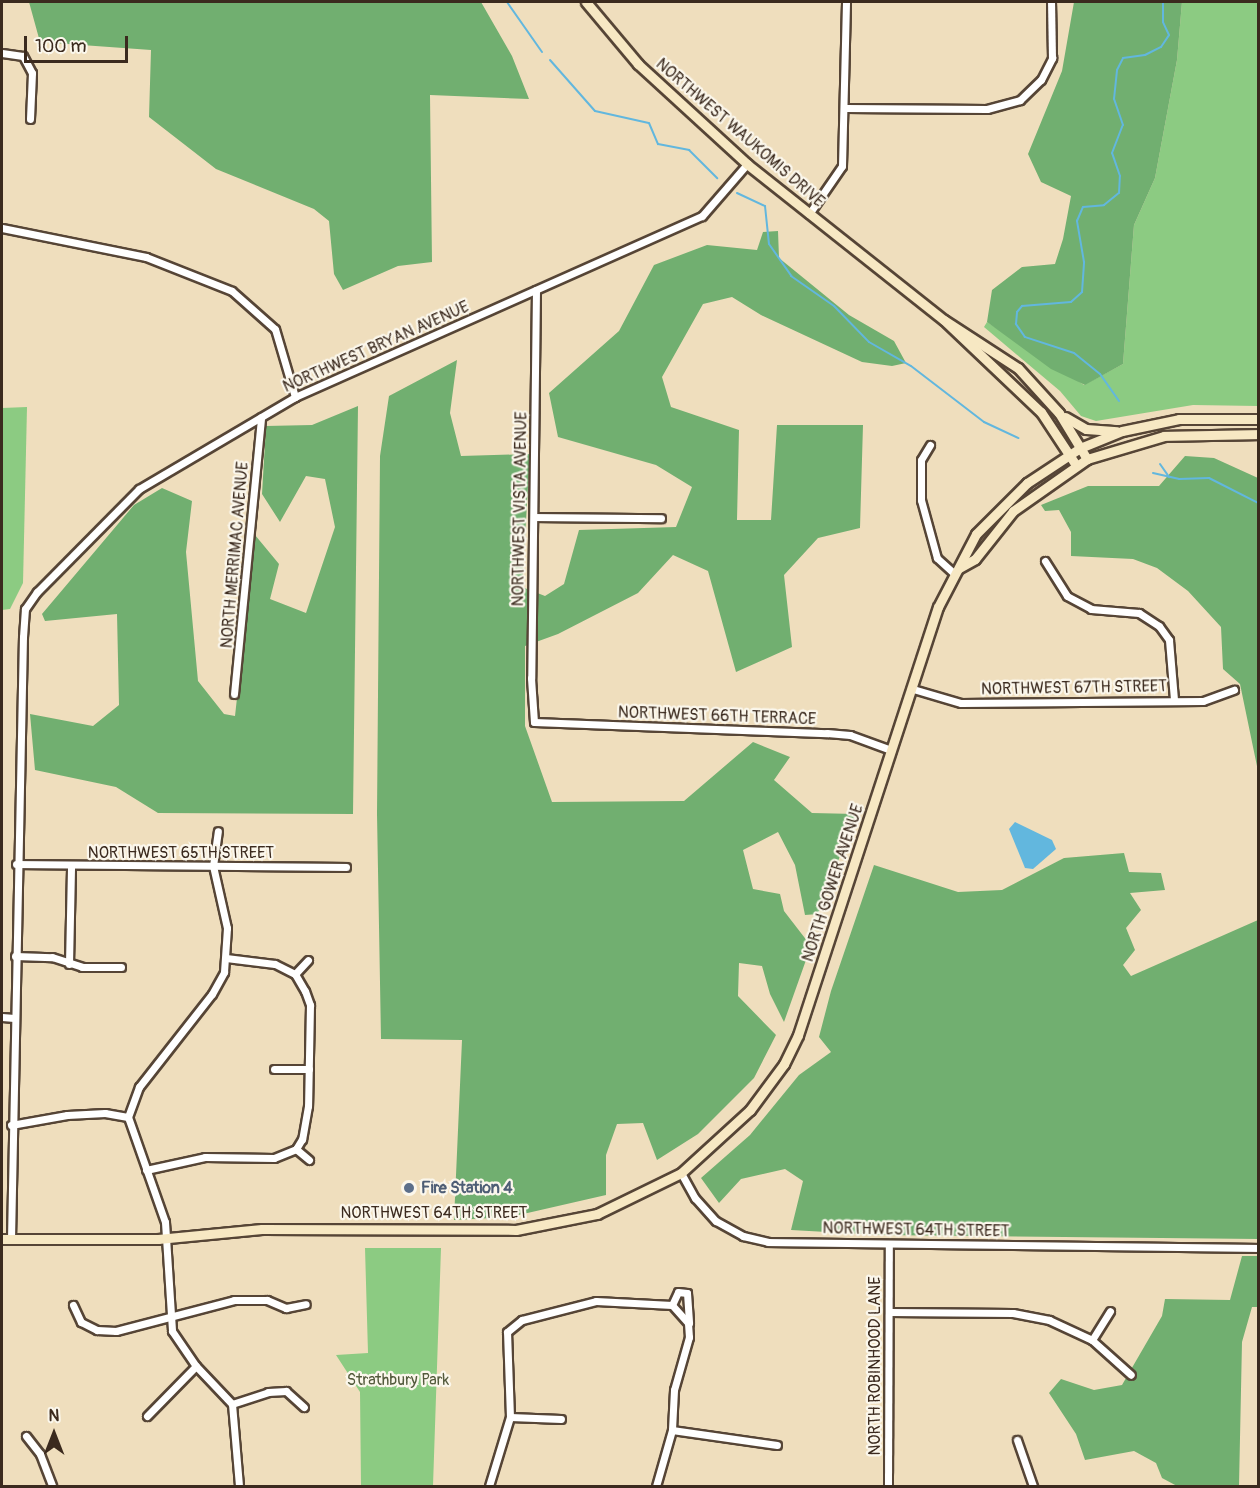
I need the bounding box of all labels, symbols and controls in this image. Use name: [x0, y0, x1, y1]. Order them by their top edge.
scale bar: [27, 24, 130, 62]
text: 100 m: [35, 35, 87, 58]
street label: NORTHWEST WAUKOMIS DRIVE: [652, 55, 828, 211]
street label: NORTHWEST BRYAN AVENUE: [280, 297, 472, 397]
street label: NORTHWEST VISTA AVENUE: [509, 411, 531, 607]
street label: NORTH MERRIMAC AVENUE: [217, 461, 253, 649]
street label: NORTHWEST 67TH STREET: [981, 677, 1167, 699]
street label: NORTHWEST 66TH TERRACE: [618, 703, 816, 729]
street label: NORTH GOWER AVENUE: [798, 802, 868, 964]
street label: NORTHWEST 65TH STREET: [88, 843, 274, 863]
place label: Fire Station 4: [421, 1178, 513, 1198]
marker: Fire Station 4: [402, 1181, 416, 1195]
street label: NORTHWEST 64TH STREET: [341, 1203, 527, 1223]
street label: NORTHWEST 64TH STREET: [822, 1219, 1010, 1241]
street label: NORTH ROBINHOOD LANE: [865, 1276, 885, 1456]
park label: Strathbury Park: [347, 1370, 449, 1390]
north arrow: [24, 1404, 84, 1464]
text: N: [49, 1406, 59, 1426]

